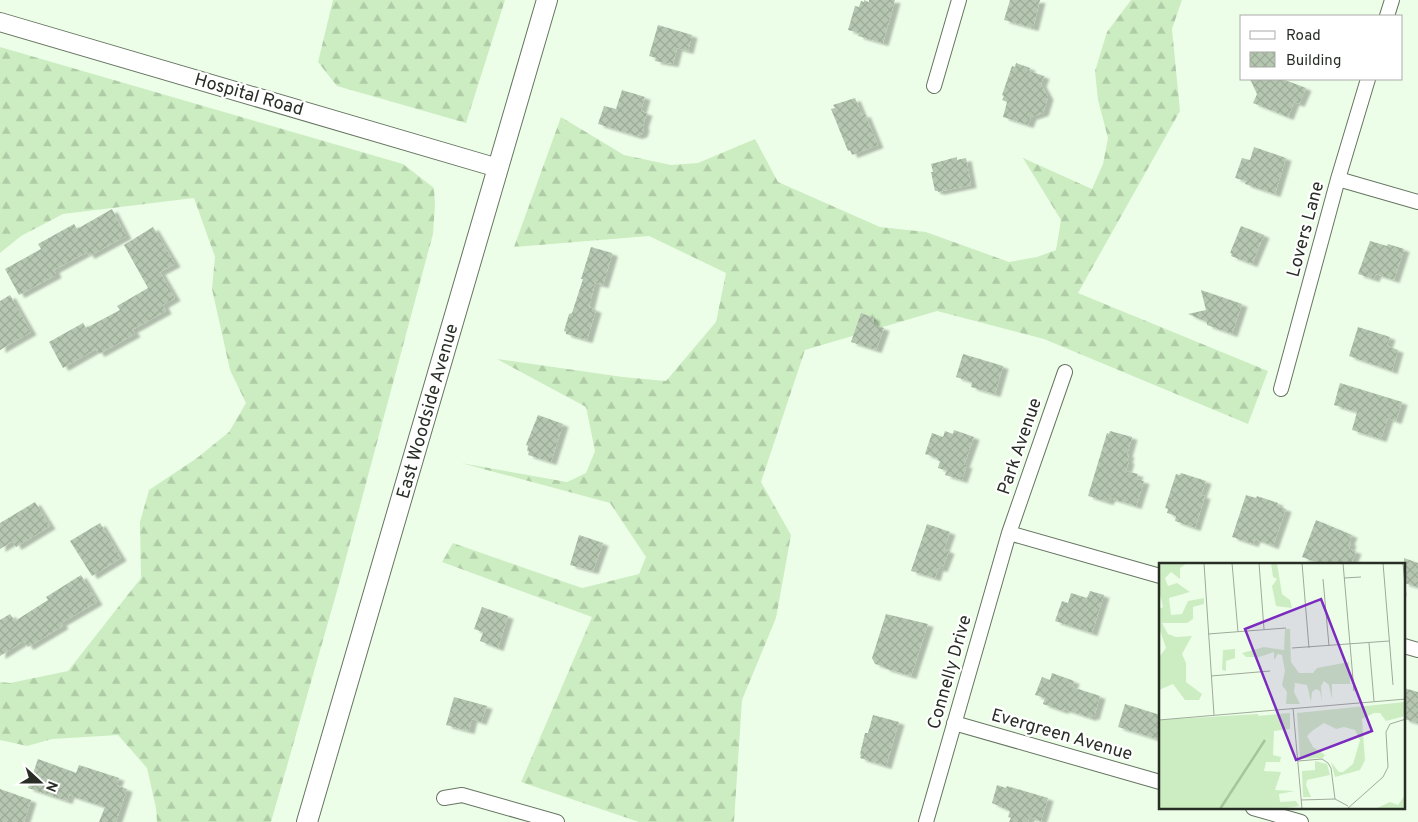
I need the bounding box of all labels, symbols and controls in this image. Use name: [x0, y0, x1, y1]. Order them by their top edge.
legend: [1240, 15, 1403, 80]
text: Road: [1286, 27, 1321, 46]
text: Building: [1286, 52, 1341, 71]
street label: Hospital Road: [191, 69, 306, 122]
street label: Lovers Lane: [1283, 179, 1330, 280]
street label: East Woodside Avenue: [392, 321, 464, 502]
street label: Park Avenue: [993, 395, 1048, 498]
inset map: [1159, 563, 1406, 810]
street label: Connelly Drive: [923, 613, 978, 732]
street label: Evergreen Avenue: [988, 704, 1135, 767]
north arrow: [15, 757, 65, 807]
text: N: [41, 778, 60, 794]

